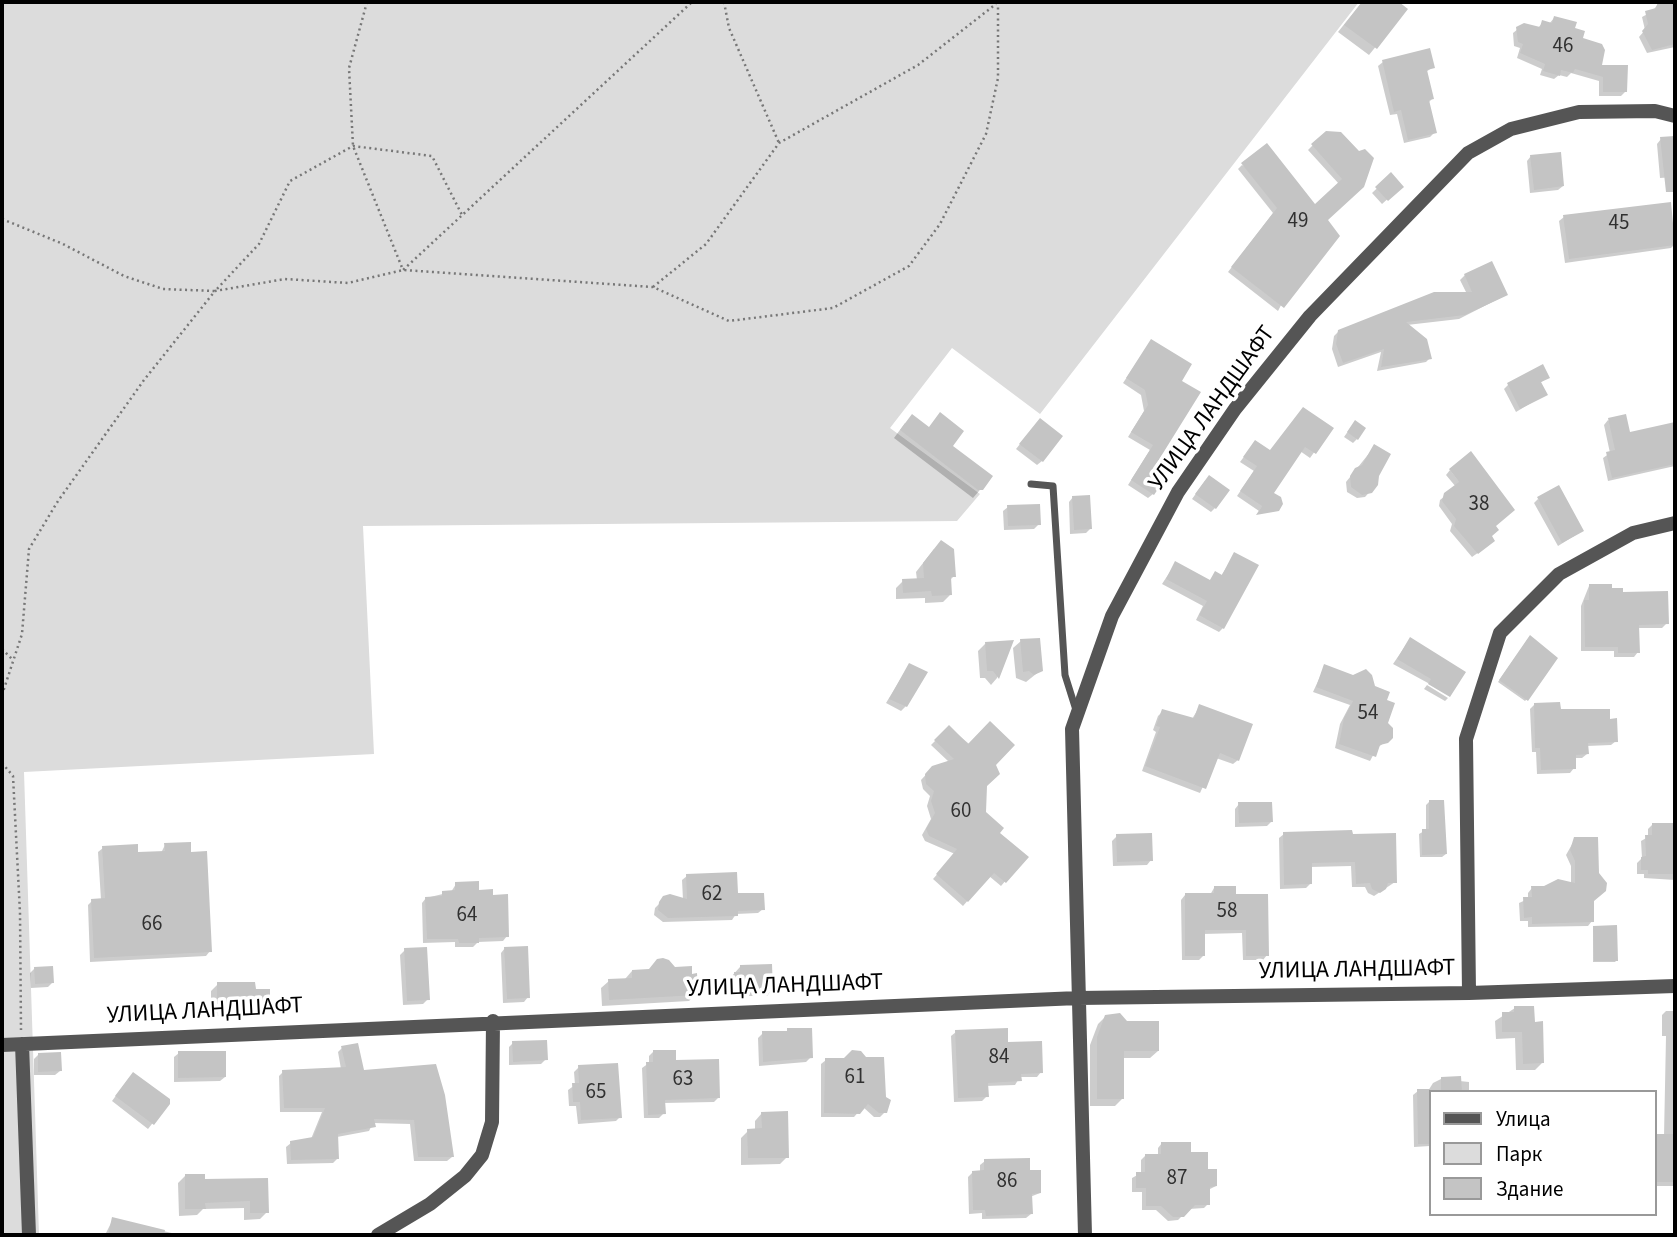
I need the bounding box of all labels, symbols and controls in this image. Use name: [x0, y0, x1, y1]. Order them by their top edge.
house number: 46: [1553, 34, 1573, 60]
house number: 49: [1288, 209, 1308, 235]
house number: 45: [1609, 211, 1629, 237]
street label: УЛИЦА ЛАНДШАФТ: [1144, 321, 1282, 497]
house number: 38: [1469, 492, 1489, 518]
house number: 54: [1358, 701, 1378, 727]
house number: 60: [951, 799, 971, 825]
house number: 62: [702, 882, 722, 908]
house number: 58: [1217, 899, 1237, 925]
house number: 64: [457, 903, 477, 929]
house number: 66: [142, 912, 162, 938]
street label: УЛИЦА ЛАНДШАФТ: [1259, 955, 1455, 987]
street label: УЛИЦА ЛАНДШАФТ: [686, 969, 884, 1005]
street label: УЛИЦА ЛАНДШАФТ: [106, 992, 304, 1032]
house number: 84: [989, 1045, 1009, 1071]
house number: 61: [845, 1065, 865, 1091]
house number: 63: [673, 1067, 693, 1093]
house number: 65: [586, 1080, 606, 1106]
legend: [1428, 1090, 1656, 1216]
text: Улица: [1496, 1104, 1551, 1134]
text: Парк: [1496, 1139, 1542, 1169]
house number: 87: [1167, 1166, 1187, 1192]
house number: 86: [997, 1169, 1017, 1195]
text: Здание: [1496, 1174, 1564, 1204]

